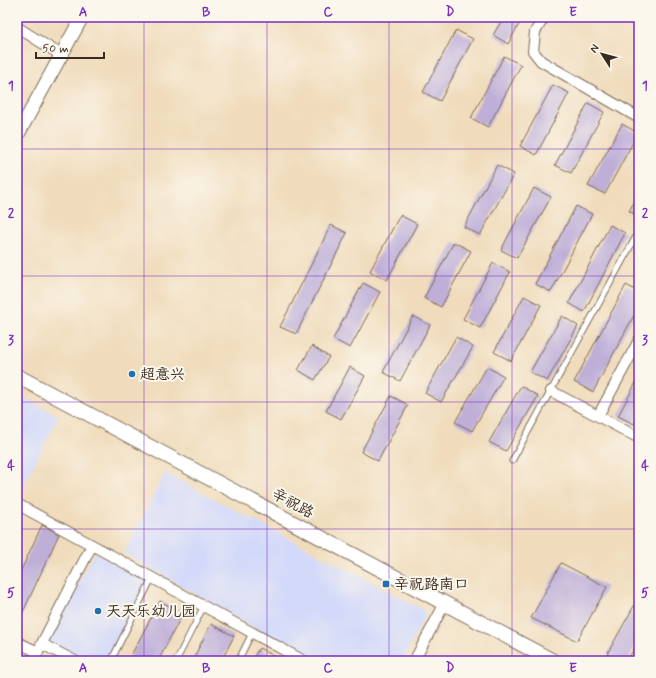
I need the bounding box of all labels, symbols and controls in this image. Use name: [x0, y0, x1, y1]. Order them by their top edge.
text: A: [79, 4, 87, 21]
text: B: [202, 4, 211, 21]
text: C: [323, 4, 333, 21]
text: D: [446, 4, 455, 21]
text: E: [569, 4, 577, 21]
scale bar: [36, 34, 104, 60]
north arrow: [582, 34, 622, 74]
text: 50 m: [42, 41, 69, 57]
text: N: [587, 42, 603, 56]
text: 1: [8, 78, 14, 95]
text: 1: [642, 78, 648, 95]
text: 2: [8, 205, 15, 222]
text: 2: [642, 205, 649, 222]
text: 3: [8, 332, 14, 349]
text: 3: [642, 332, 648, 349]
place label: 超意兴: [140, 365, 185, 385]
marker: 超意兴: [127, 369, 137, 379]
text: 4: [7, 458, 15, 475]
text: 4: [641, 458, 649, 475]
street label: 辛祝路: [268, 484, 317, 523]
place label: 辛祝路南口: [394, 575, 469, 595]
marker: 辛祝路南口: [381, 579, 391, 589]
text: 5: [7, 585, 15, 602]
text: 5: [641, 585, 649, 602]
place label: 天天乐幼儿园: [106, 602, 196, 622]
marker: 天天乐幼儿园: [93, 606, 103, 616]
text: A: [79, 660, 87, 677]
text: B: [202, 660, 211, 677]
text: C: [323, 660, 333, 677]
text: D: [446, 660, 455, 677]
text: E: [569, 660, 577, 677]

